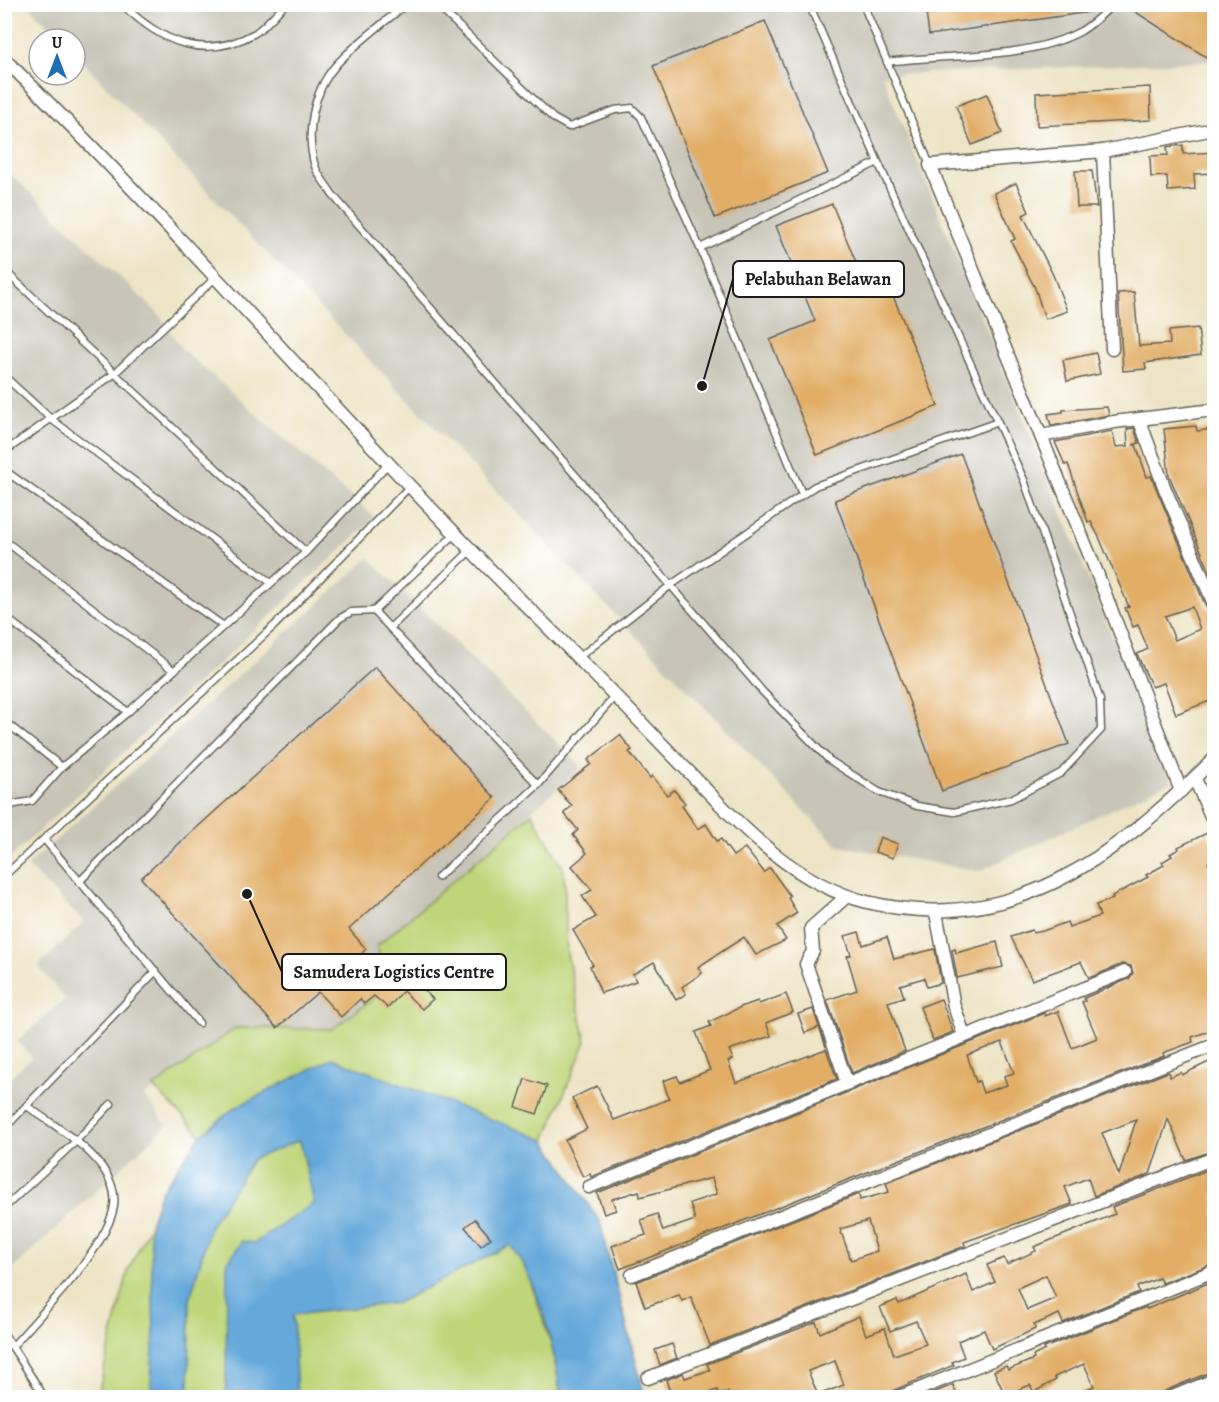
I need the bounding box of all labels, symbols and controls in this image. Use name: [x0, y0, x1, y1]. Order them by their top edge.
north arrow: [27, 27, 87, 87]
text: U: [52, 32, 63, 54]
callout: Pelabuhan Belawan: [733, 261, 904, 297]
text: Pelabuhan Belawan: [745, 267, 891, 291]
callout: Samudera Logistics Centre: [282, 954, 506, 990]
text: Samudera Logistics Centre: [294, 960, 494, 984]

